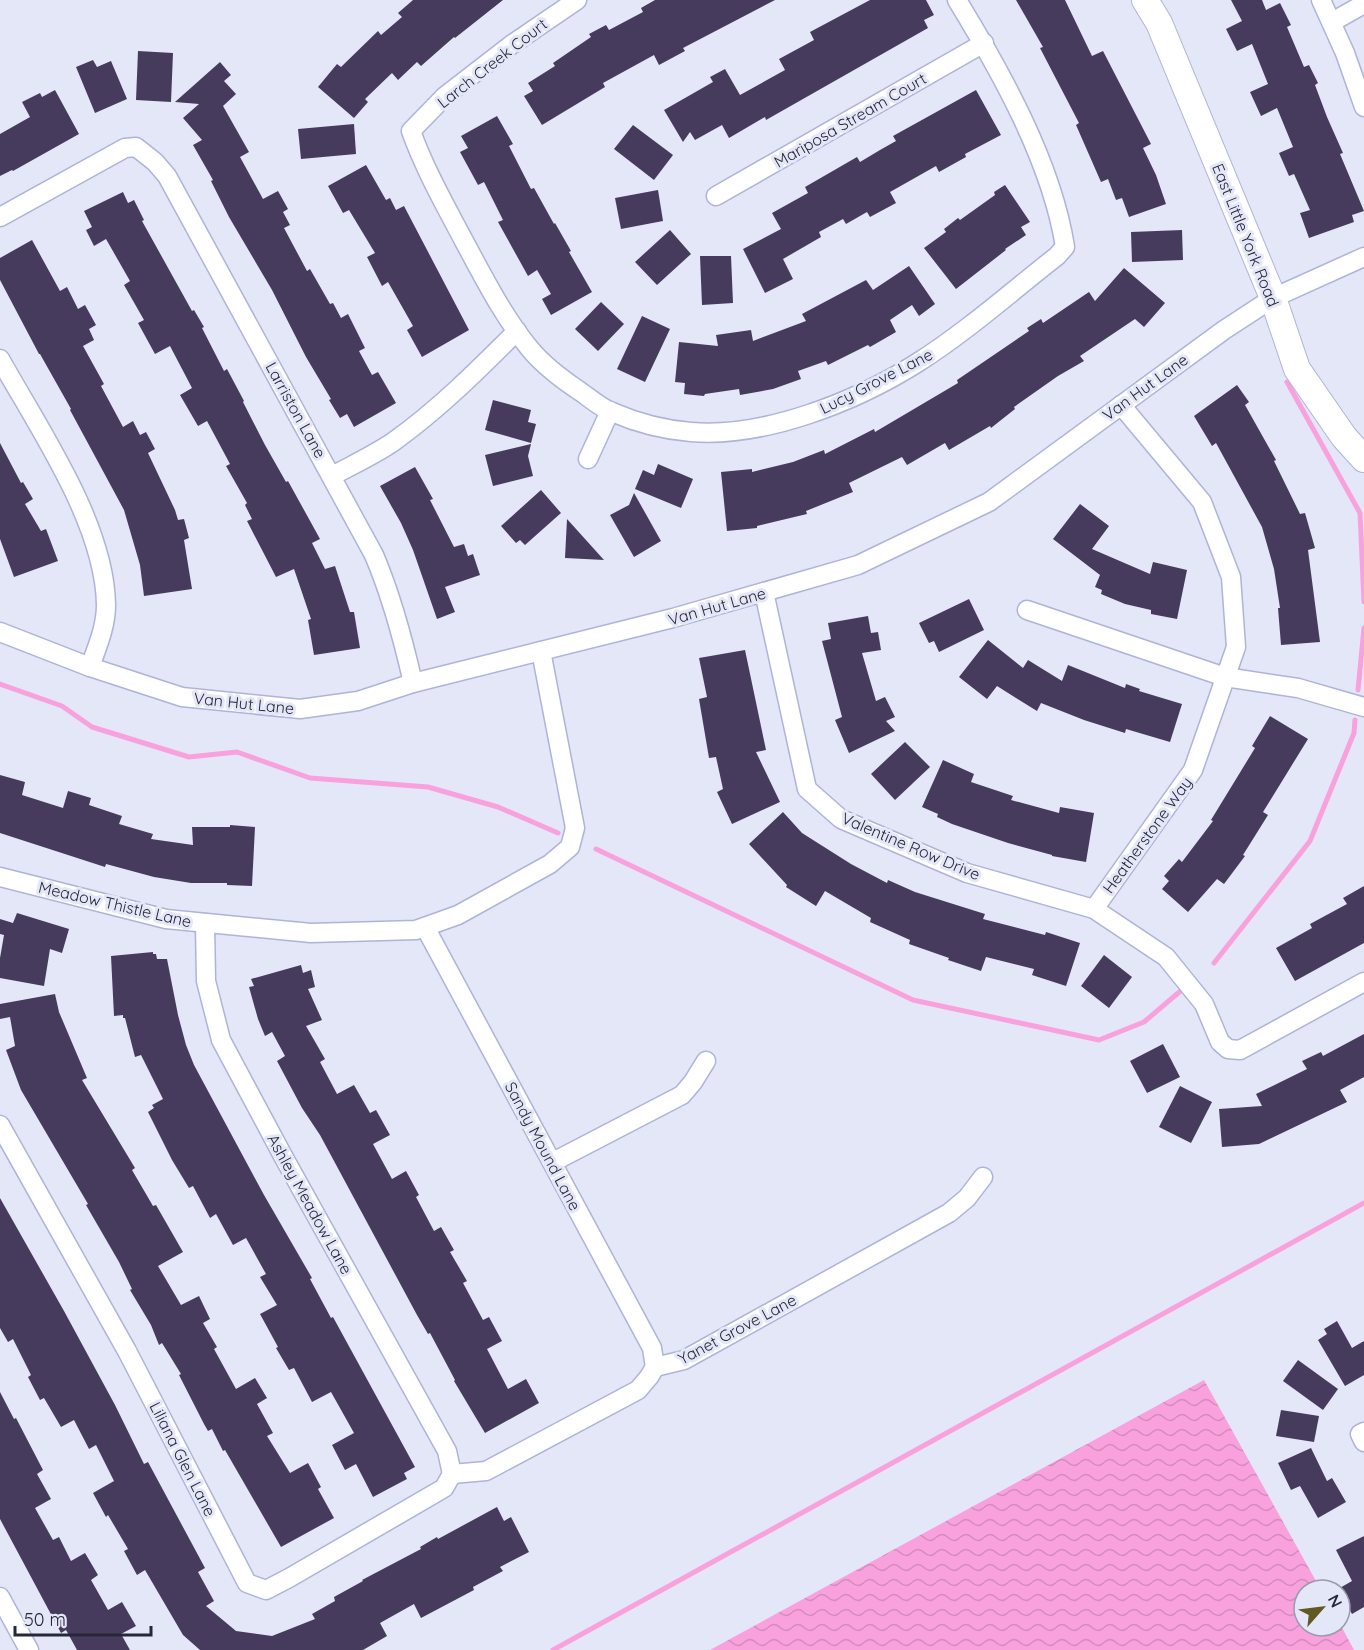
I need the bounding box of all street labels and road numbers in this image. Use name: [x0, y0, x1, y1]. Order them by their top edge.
street label: Larch Creek Court: [433, 14, 551, 112]
street label: Mariposa Stream Court: [770, 68, 930, 172]
street label: East Little York Road: [1208, 161, 1284, 309]
street label: Lucy Grove Lane: [816, 344, 936, 418]
street label: Van Hut Lane: [1098, 349, 1192, 425]
street label: Larriston Lane: [261, 359, 331, 461]
street label: Van Hut Lane: [666, 583, 768, 629]
street label: Van Hut Lane: [193, 688, 295, 718]
street label: Heatherstone Way: [1098, 773, 1196, 897]
street label: Valentine Row Drive: [839, 808, 983, 884]
street label: Meadow Thistle Lane: [37, 877, 193, 931]
street label: Sandy Mound Lane: [501, 1078, 585, 1214]
street label: Ashley Meadow Lane: [263, 1130, 357, 1278]
street label: Yanet Grove Lane: [674, 1289, 800, 1369]
street label: Liliana Glen Lane: [146, 1398, 220, 1520]

